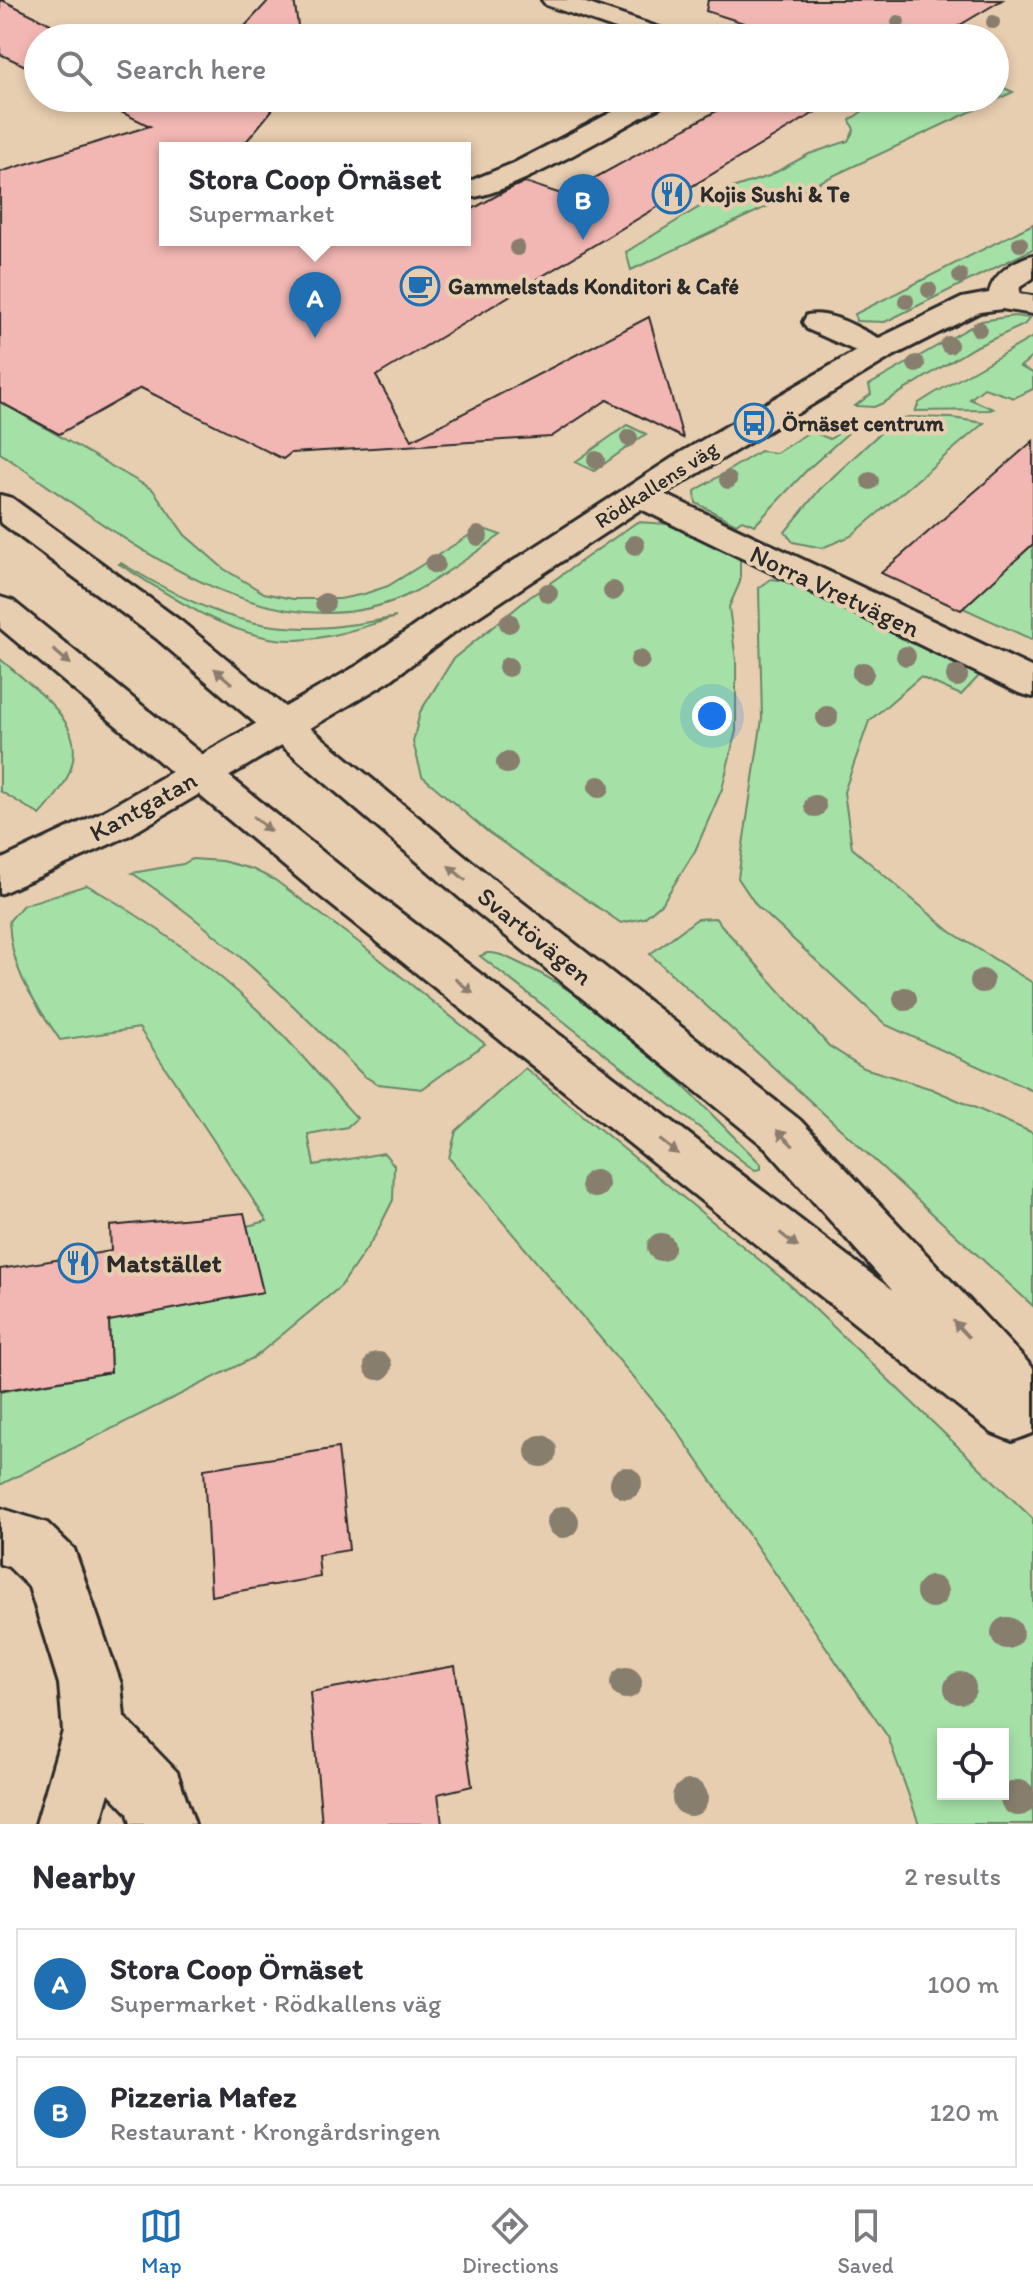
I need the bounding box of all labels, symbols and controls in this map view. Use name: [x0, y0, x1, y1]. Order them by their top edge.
search box: [24, 24, 1009, 112]
icon: search: [52, 46, 96, 90]
text: Search here: [116, 50, 266, 87]
popup: [159, 142, 471, 246]
text: Stora Coop Örnäset: [188, 160, 442, 197]
restaurant icon: Kojis Sushi & Te: [651, 173, 693, 215]
pin: B: [557, 174, 609, 240]
place label: Kojis Sushi & Te: [700, 181, 850, 208]
text: Supermarket: [188, 197, 334, 229]
cafe icon: Gammelstads Konditori & Café: [399, 265, 441, 307]
pin: A: [289, 272, 341, 338]
place label: Gammelstads Konditori & Café: [448, 273, 739, 300]
bus stop icon: Örnäset centrum: [733, 402, 775, 444]
place label: Örnäset centrum: [782, 410, 944, 437]
street label: Rödkallens väg: [590, 434, 724, 534]
street label: Norra Vretvägen: [745, 538, 925, 644]
one-way arrow: [51, 648, 71, 665]
one-way arrow: [213, 668, 233, 685]
your location: [692, 696, 732, 736]
street label: Kantgatan: [84, 763, 202, 849]
one-way arrow: [251, 815, 271, 832]
one-way arrow: [448, 865, 468, 882]
street label: Svartövägen: [471, 880, 599, 992]
one-way arrow: [454, 978, 474, 994]
one-way arrow: [776, 1129, 795, 1147]
one-way arrow: [659, 1138, 679, 1154]
one-way arrow: [779, 1232, 799, 1248]
restaurant icon: Matstället: [57, 1242, 99, 1284]
place label: Matstället: [106, 1247, 222, 1279]
one-way arrow: [953, 1319, 971, 1338]
map controls: [937, 1728, 1009, 1800]
button: locate: [937, 1728, 1009, 1800]
text: Nearby: [32, 1856, 135, 1897]
text: 2 results: [904, 1860, 1001, 1892]
text: Stora Coop Örnäset: [110, 1950, 363, 1987]
text: A: [52, 1968, 68, 2000]
text: 100 m: [927, 1968, 999, 2000]
text: Supermarket · Rödkallens väg: [110, 1987, 441, 2019]
text: Pizzeria Mafez: [110, 2078, 296, 2115]
text: B: [52, 2096, 68, 2128]
text: 120 m: [930, 2096, 999, 2128]
text: Restaurant · Krongårdsringen: [110, 2115, 441, 2147]
tab: Map: [139, 2204, 183, 2279]
tab: Directions: [462, 2204, 559, 2279]
tab: Saved: [837, 2204, 894, 2279]

